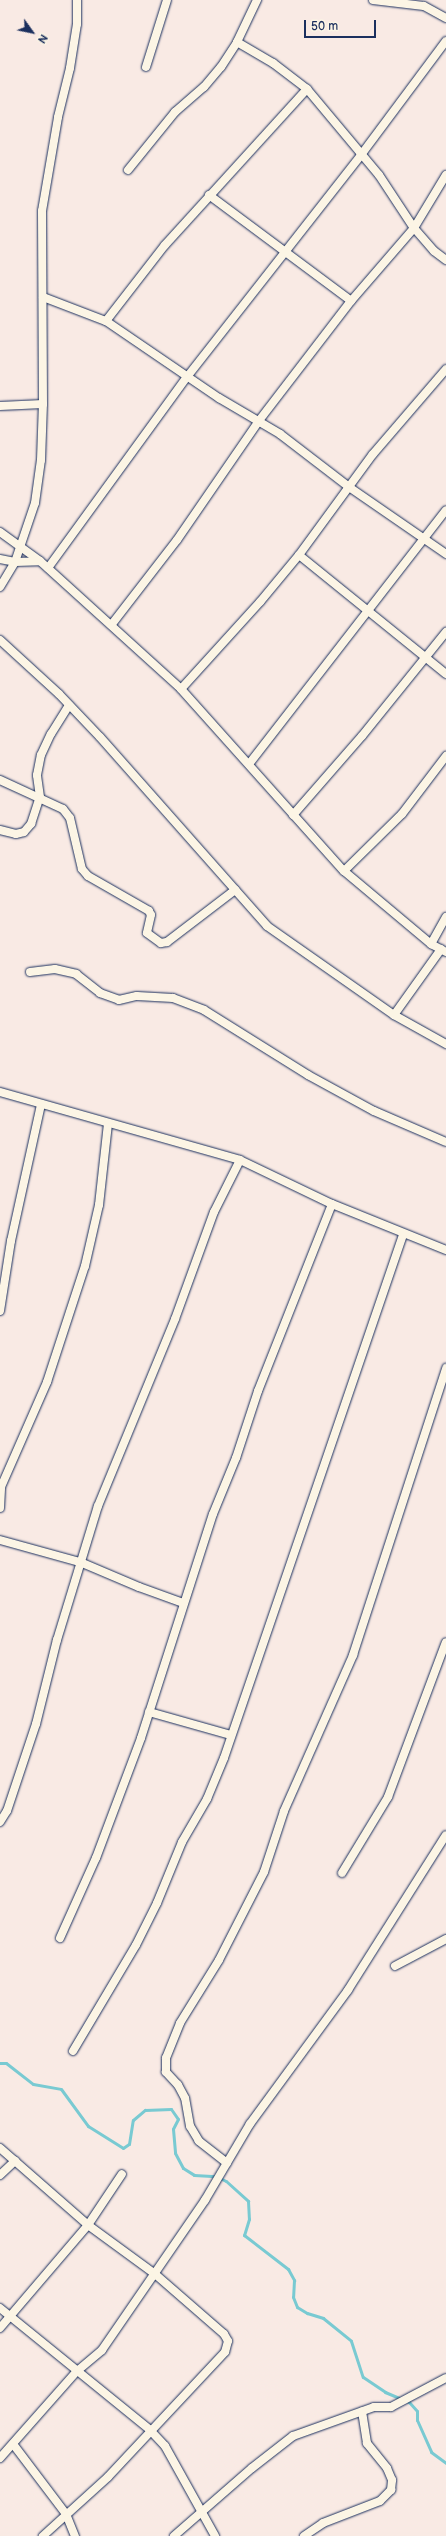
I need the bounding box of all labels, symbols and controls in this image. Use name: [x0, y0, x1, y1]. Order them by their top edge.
north arrow: [12, 12, 52, 52]
scale bar: [306, 12, 378, 38]
text: 50 m: [311, 19, 338, 34]
text: N: [35, 32, 50, 46]

